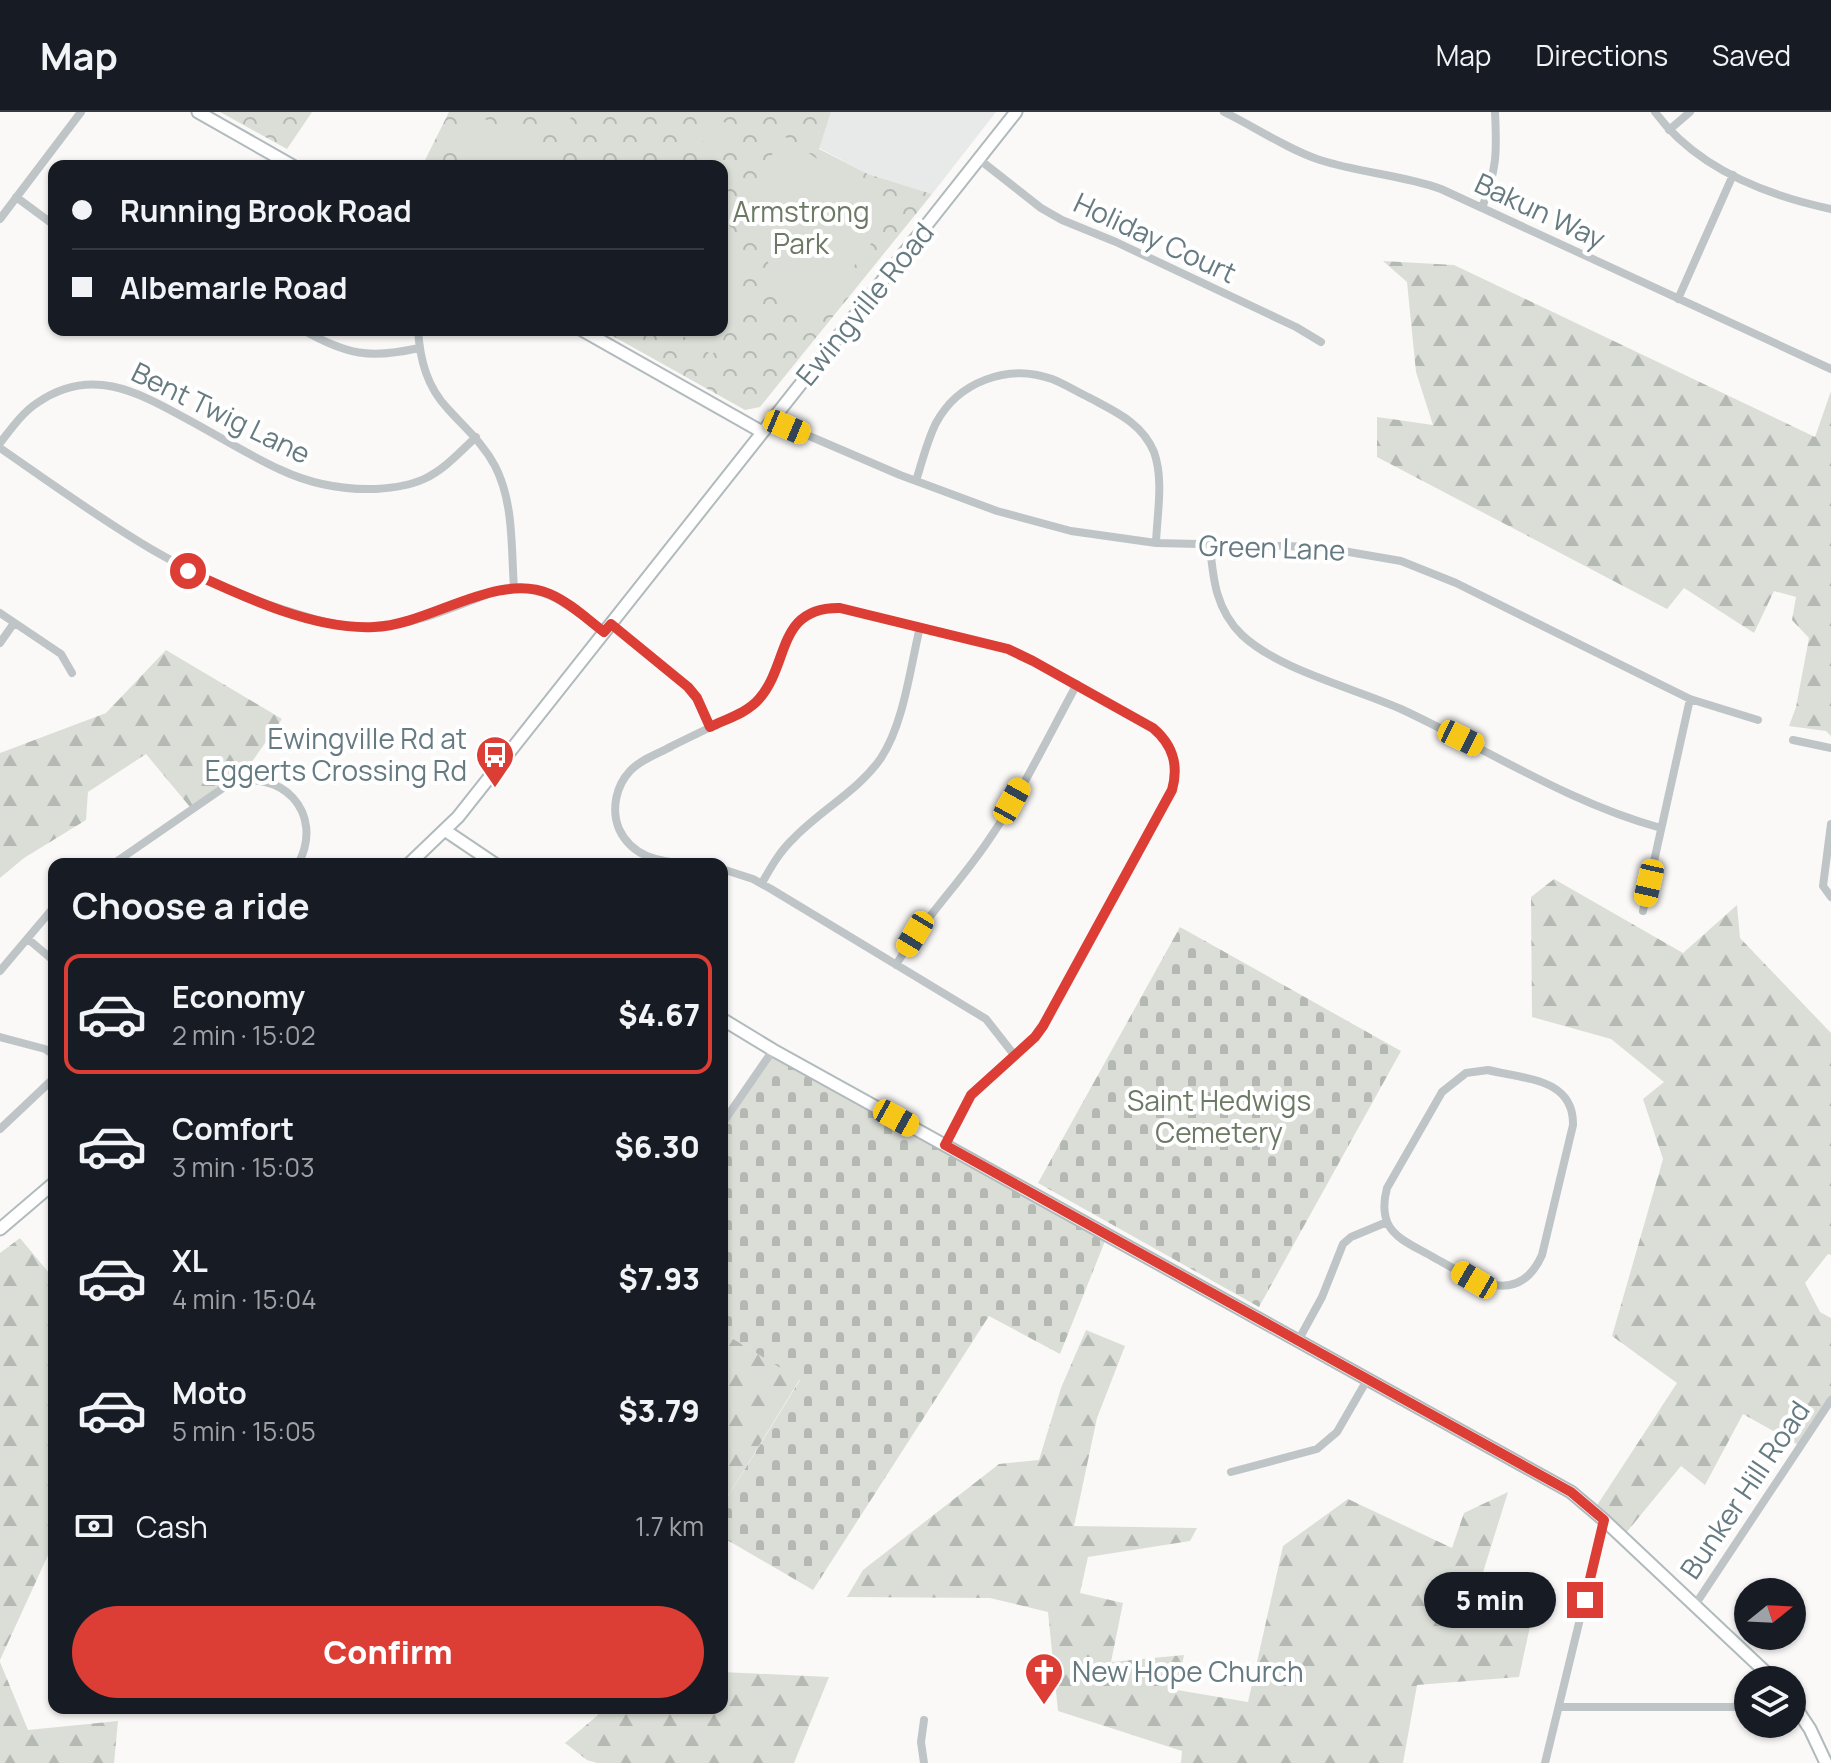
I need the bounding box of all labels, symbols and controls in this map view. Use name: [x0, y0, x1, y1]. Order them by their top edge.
text: Map: [40, 29, 118, 81]
text: Map: [1436, 36, 1491, 74]
text: Directions: [1535, 36, 1668, 74]
text: Saved: [1712, 36, 1791, 74]
street label: Bakun Way: [1469, 163, 1612, 257]
street label: Holiday Court: [1068, 183, 1243, 291]
text: Running Brook Road: [120, 190, 412, 231]
park label: Armstrong Park: [732, 192, 870, 262]
street label: Ewingville Road: [787, 214, 942, 393]
text: Albemarle Road: [120, 267, 347, 308]
street label: Bent Twig Lane: [126, 352, 317, 472]
car: [760, 407, 814, 447]
street label: Green Lane: [1198, 525, 1346, 569]
route start: [170, 553, 206, 589]
car: [1434, 717, 1488, 759]
place label: Ewingville Rd at Eggerts Crossing Rd: [205, 719, 467, 789]
bus stop icon: Ewingville Rd at Eggerts Crossing Rd: [474, 734, 516, 789]
car: [990, 774, 1034, 828]
car: [1632, 857, 1666, 909]
text: Choose a ride: [72, 881, 310, 930]
car: [892, 907, 938, 961]
text: Economy: [172, 976, 305, 1017]
icon: car: [76, 978, 148, 1050]
text: $4.67: [618, 994, 700, 1035]
text: 2 min · 15:02: [172, 1017, 315, 1053]
park label: Saint Hedwigs Cemetery: [1127, 1081, 1311, 1151]
car: [869, 1096, 923, 1140]
text: Comfort: [172, 1108, 294, 1149]
icon: car: [76, 1110, 148, 1182]
text: $6.30: [615, 1126, 700, 1167]
text: 3 min · 15:03: [172, 1149, 315, 1185]
text: XL: [172, 1240, 208, 1281]
icon: car: [76, 1242, 148, 1314]
text: $7.93: [618, 1258, 700, 1299]
car: [1447, 1258, 1501, 1302]
text: 4 min · 15:04: [172, 1281, 317, 1317]
text: Moto: [172, 1372, 247, 1413]
icon: car: [76, 1374, 148, 1446]
text: $3.79: [618, 1390, 700, 1431]
street label: Bunker Hill Road: [1671, 1393, 1818, 1586]
text: 5 min · 15:05: [172, 1413, 316, 1449]
icon: cash: [72, 1504, 116, 1548]
text: Cash: [136, 1506, 208, 1547]
text: 1.7 km: [635, 1508, 704, 1544]
callout: 5 min: [1425, 1572, 1557, 1628]
north arrow: [1734, 1578, 1806, 1650]
map controls: [1734, 1578, 1806, 1738]
text: 5 min: [1456, 1582, 1524, 1618]
route end: [1567, 1582, 1603, 1618]
button: Confirm: [72, 1606, 704, 1698]
church icon: New Hope Church: [1023, 1651, 1065, 1706]
place label: New Hope Church: [1072, 1652, 1304, 1690]
button: layers: [1734, 1666, 1806, 1738]

